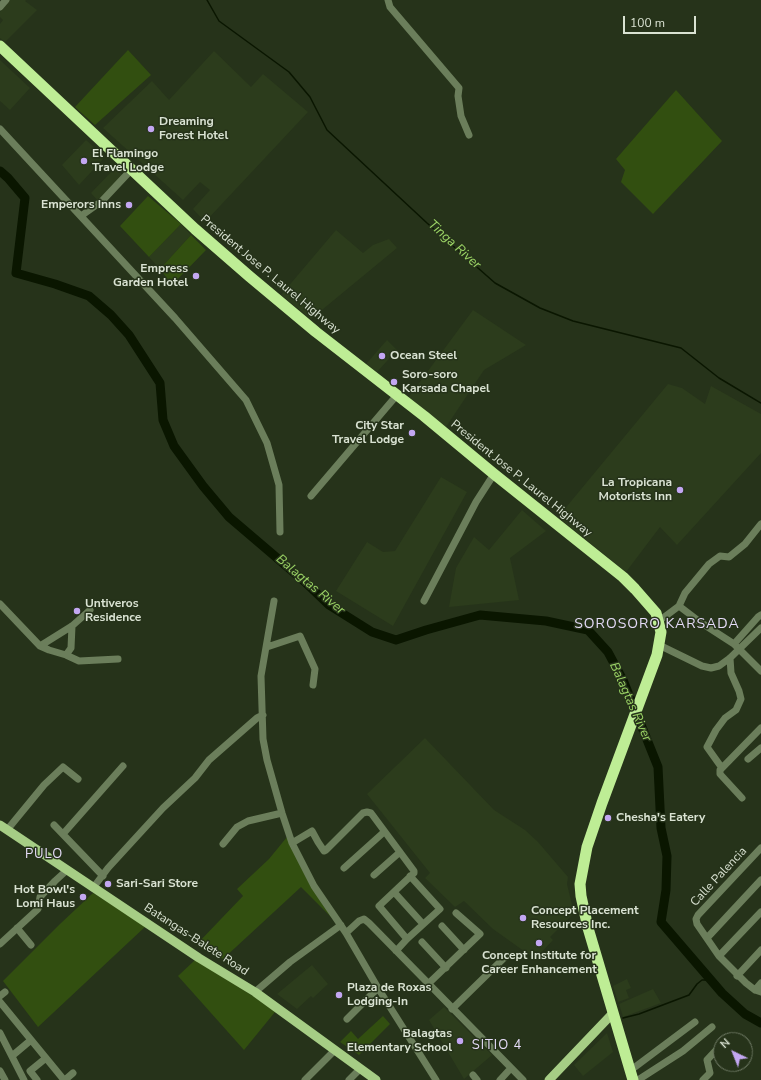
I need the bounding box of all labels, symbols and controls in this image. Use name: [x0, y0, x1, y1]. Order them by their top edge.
scale bar: [625, 8, 698, 34]
text: 100 m: [630, 15, 665, 31]
place label: Dreaming Forest Hotel: [159, 115, 228, 143]
marker: Dreaming Forest Hotel: [146, 124, 156, 134]
place label: El Flamingo Travel Lodge: [92, 147, 164, 175]
marker: El Flamingo Travel Lodge: [79, 156, 89, 166]
place label: Emperors Inns: [41, 198, 121, 212]
marker: Emperors Inns: [124, 200, 134, 210]
street label: President Jose P. Laurel Highway: [197, 212, 343, 338]
water label: Tinga River: [424, 217, 484, 273]
place label: Empress Garden Hotel: [113, 262, 188, 290]
marker: Empress Garden Hotel: [191, 271, 201, 281]
place label: Ocean Steel: [390, 349, 457, 363]
marker: Ocean Steel: [377, 351, 387, 361]
place label: Soro-soro Karsada Chapel: [402, 368, 490, 396]
marker: Soro-soro Karsada Chapel: [389, 377, 399, 387]
street label: President Jose P. Laurel Highway: [447, 417, 595, 541]
place label: City Star Travel Lodge: [332, 419, 404, 447]
marker: City Star Travel Lodge: [407, 428, 417, 438]
place label: La Tropicana Motorists Inn: [599, 476, 672, 504]
marker: La Tropicana Motorists Inn: [675, 485, 685, 495]
water label: Balagtas River: [272, 552, 348, 618]
place label: Untiveros Residence: [85, 597, 141, 625]
marker: Untiveros Residence: [72, 606, 82, 616]
district label: SOROSORO KARSADA: [574, 617, 740, 633]
water label: Balagtas River: [606, 660, 654, 744]
place label: Chesha's Eatery: [616, 811, 705, 825]
marker: Chesha's Eatery: [603, 813, 613, 823]
street label: Calle Palencia: [688, 844, 750, 910]
district label: PULO: [25, 847, 63, 863]
place label: Sari-Sari Store: [116, 877, 198, 891]
marker: Sari-Sari Store: [103, 879, 113, 889]
place label: Hot Bowl's Lomi Haus: [14, 883, 75, 911]
marker: Hot Bowl's Lomi Haus: [78, 892, 88, 902]
street label: Batangas-Balete Road: [141, 901, 251, 979]
place label: Concept Placement Resources Inc.: [531, 904, 639, 932]
marker: Concept Placement Resources Inc.: [518, 913, 528, 923]
marker: Concept Institute for Career Enhancement: [534, 938, 544, 948]
place label: Concept Institute for Career Enhancement: [481, 949, 597, 977]
place label: Plaza de Roxas Lodging-In: [347, 981, 431, 1009]
marker: Plaza de Roxas Lodging-In: [334, 990, 344, 1000]
place label: Balagtas Elementary School: [347, 1027, 452, 1055]
north arrow: [713, 1032, 753, 1072]
text: N: [717, 1035, 733, 1052]
marker: Balagtas Elementary School: [455, 1036, 465, 1046]
district label: SITIO 4: [472, 1038, 522, 1054]

